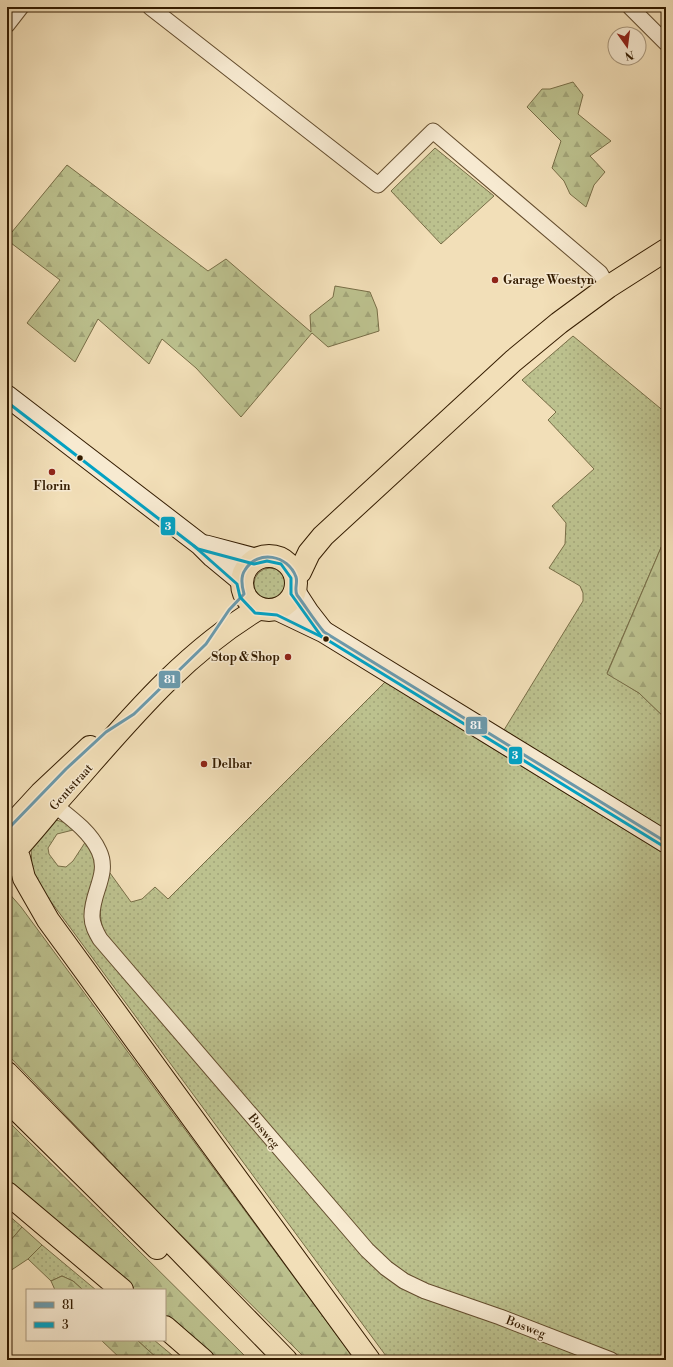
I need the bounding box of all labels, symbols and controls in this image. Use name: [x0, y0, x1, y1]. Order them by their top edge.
north arrow: [607, 26, 647, 66]
text: N: [623, 47, 635, 63]
place label: Garage Woestyn: [503, 273, 595, 288]
marker: Garage Woestyn: [490, 275, 500, 285]
unlabelled marker: [75, 453, 85, 463]
marker: Florin: [47, 467, 57, 477]
place label: Florin: [34, 479, 71, 494]
line badge: 3: [160, 516, 176, 536]
text: 3: [165, 520, 172, 534]
unlabelled marker: [321, 634, 331, 644]
place label: Stop & Shop: [211, 650, 280, 665]
marker: Stop & Shop: [283, 652, 293, 662]
line badge: 81: [158, 670, 181, 689]
text: 81: [164, 673, 177, 687]
line badge: 81: [465, 716, 488, 735]
text: 81: [470, 719, 483, 733]
line badge: 3: [508, 746, 523, 765]
text: 3: [512, 749, 519, 763]
place label: Delbar: [212, 757, 252, 772]
marker: Delbar: [199, 759, 209, 769]
street label: Gentstraat: [47, 760, 97, 814]
street label: Bosweg: [244, 1110, 283, 1152]
legend: [26, 1289, 166, 1341]
text: 81: [62, 1298, 75, 1313]
street label: Bosweg: [503, 1313, 548, 1342]
text: 3: [62, 1318, 69, 1333]

